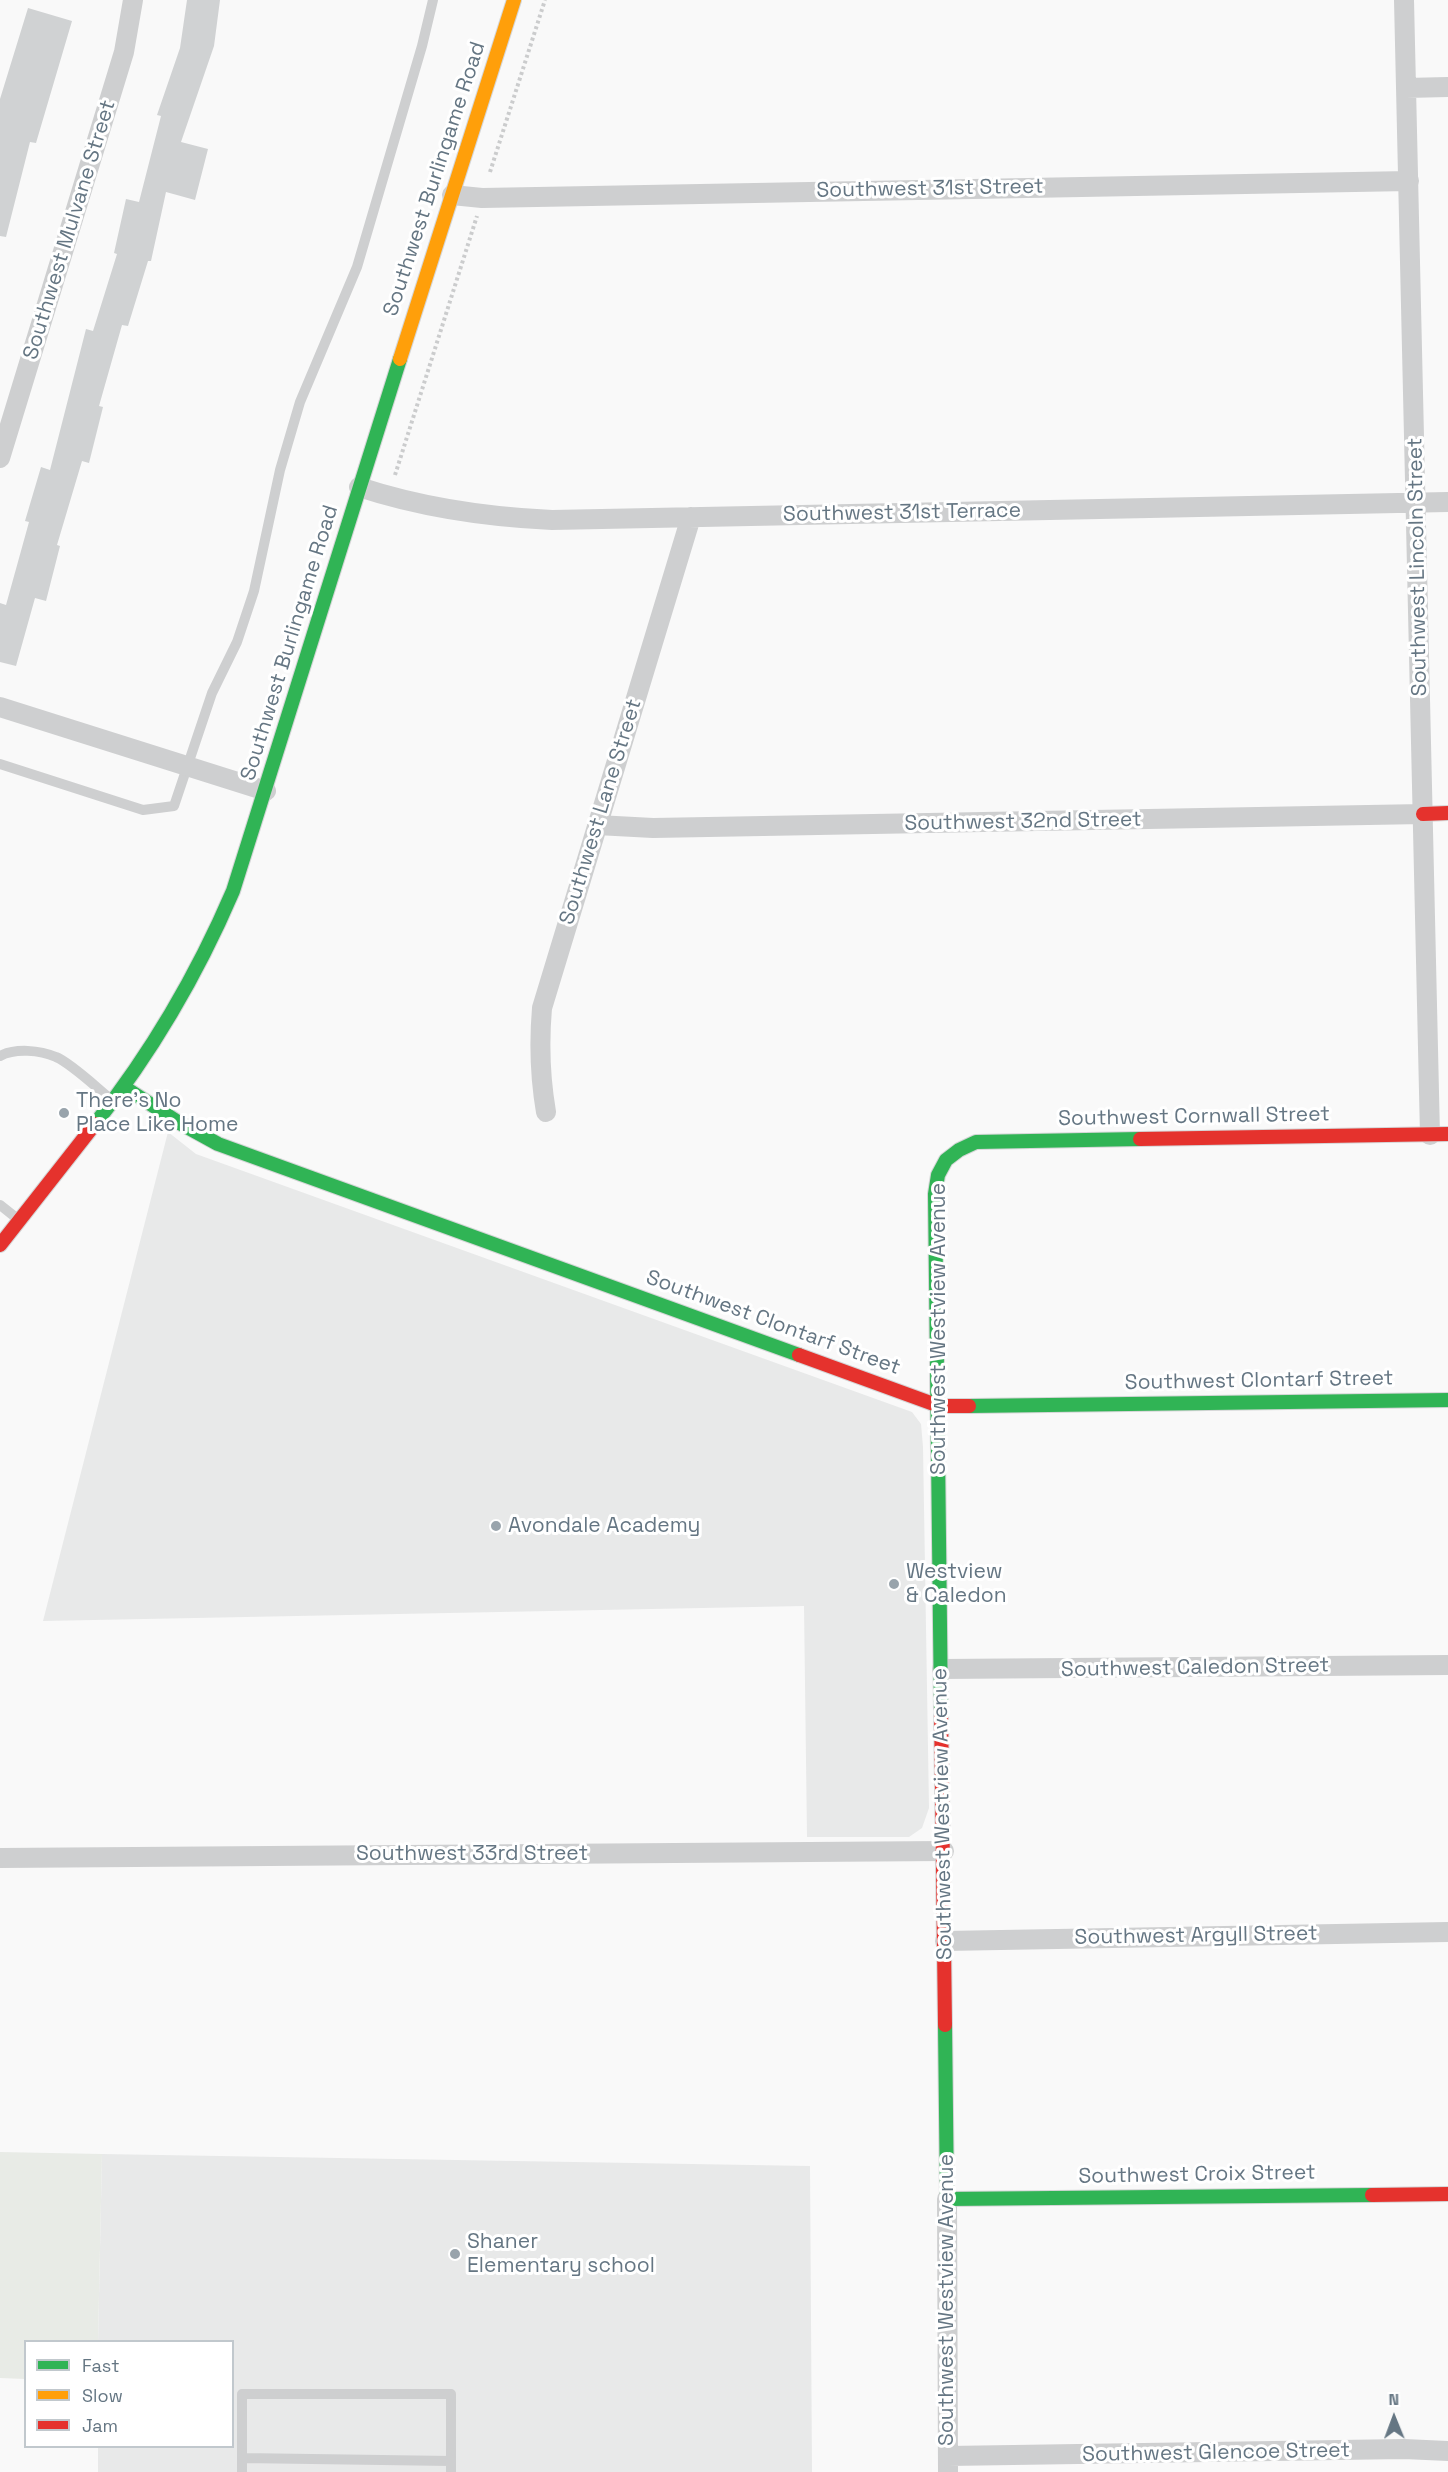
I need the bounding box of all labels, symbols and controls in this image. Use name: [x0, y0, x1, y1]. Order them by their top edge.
street label: Southwest Burlingame Road: [379, 39, 491, 319]
street label: Southwest Mulvane Street: [18, 97, 122, 363]
street label: Southwest 31st Street: [816, 174, 1044, 204]
street label: Southwest Lincoln Street: [1403, 437, 1433, 697]
street label: Southwest 31st Terrace: [783, 498, 1021, 528]
street label: Southwest Burlingame Road: [236, 502, 344, 784]
street label: Southwest Lane Street: [555, 696, 647, 928]
street label: Southwest 32nd Street: [904, 807, 1142, 837]
place label: There’s No Place Like Home: [76, 1088, 238, 1138]
street label: Southwest Cornwall Street: [1058, 1102, 1330, 1132]
marker: There’s No Place Like Home: [57, 1106, 71, 1120]
street label: Southwest Westview Avenue: [926, 1183, 952, 1475]
street label: Southwest Clontarf Street: [642, 1265, 904, 1381]
street label: Southwest Clontarf Street: [1124, 1366, 1394, 1396]
place label: Avondale Academy: [508, 1513, 700, 1539]
marker: Avondale Academy: [489, 1519, 503, 1533]
place label: Westview & Caledon: [906, 1559, 1007, 1609]
marker: Westview & Caledon: [887, 1577, 901, 1591]
street label: Southwest Caledon Street: [1061, 1653, 1329, 1683]
street label: Southwest Westview Avenue: [928, 1668, 958, 1960]
street label: Southwest 33rd Street: [356, 1841, 588, 1867]
street label: Southwest Argyll Street: [1074, 1921, 1318, 1951]
street label: Southwest Westview Avenue: [934, 2154, 960, 2446]
street label: Southwest Croix Street: [1078, 2160, 1316, 2190]
place label: Shaner Elementary school: [467, 2229, 655, 2279]
marker: Shaner Elementary school: [448, 2247, 462, 2261]
legend: [24, 2340, 234, 2448]
text: Fast: [82, 2354, 119, 2377]
text: Slow: [82, 2384, 123, 2407]
north arrow: [1364, 2388, 1424, 2448]
text: N: [1388, 2389, 1399, 2410]
text: Jam: [82, 2414, 118, 2437]
street label: Southwest Glencoe Street: [1082, 2438, 1350, 2468]

